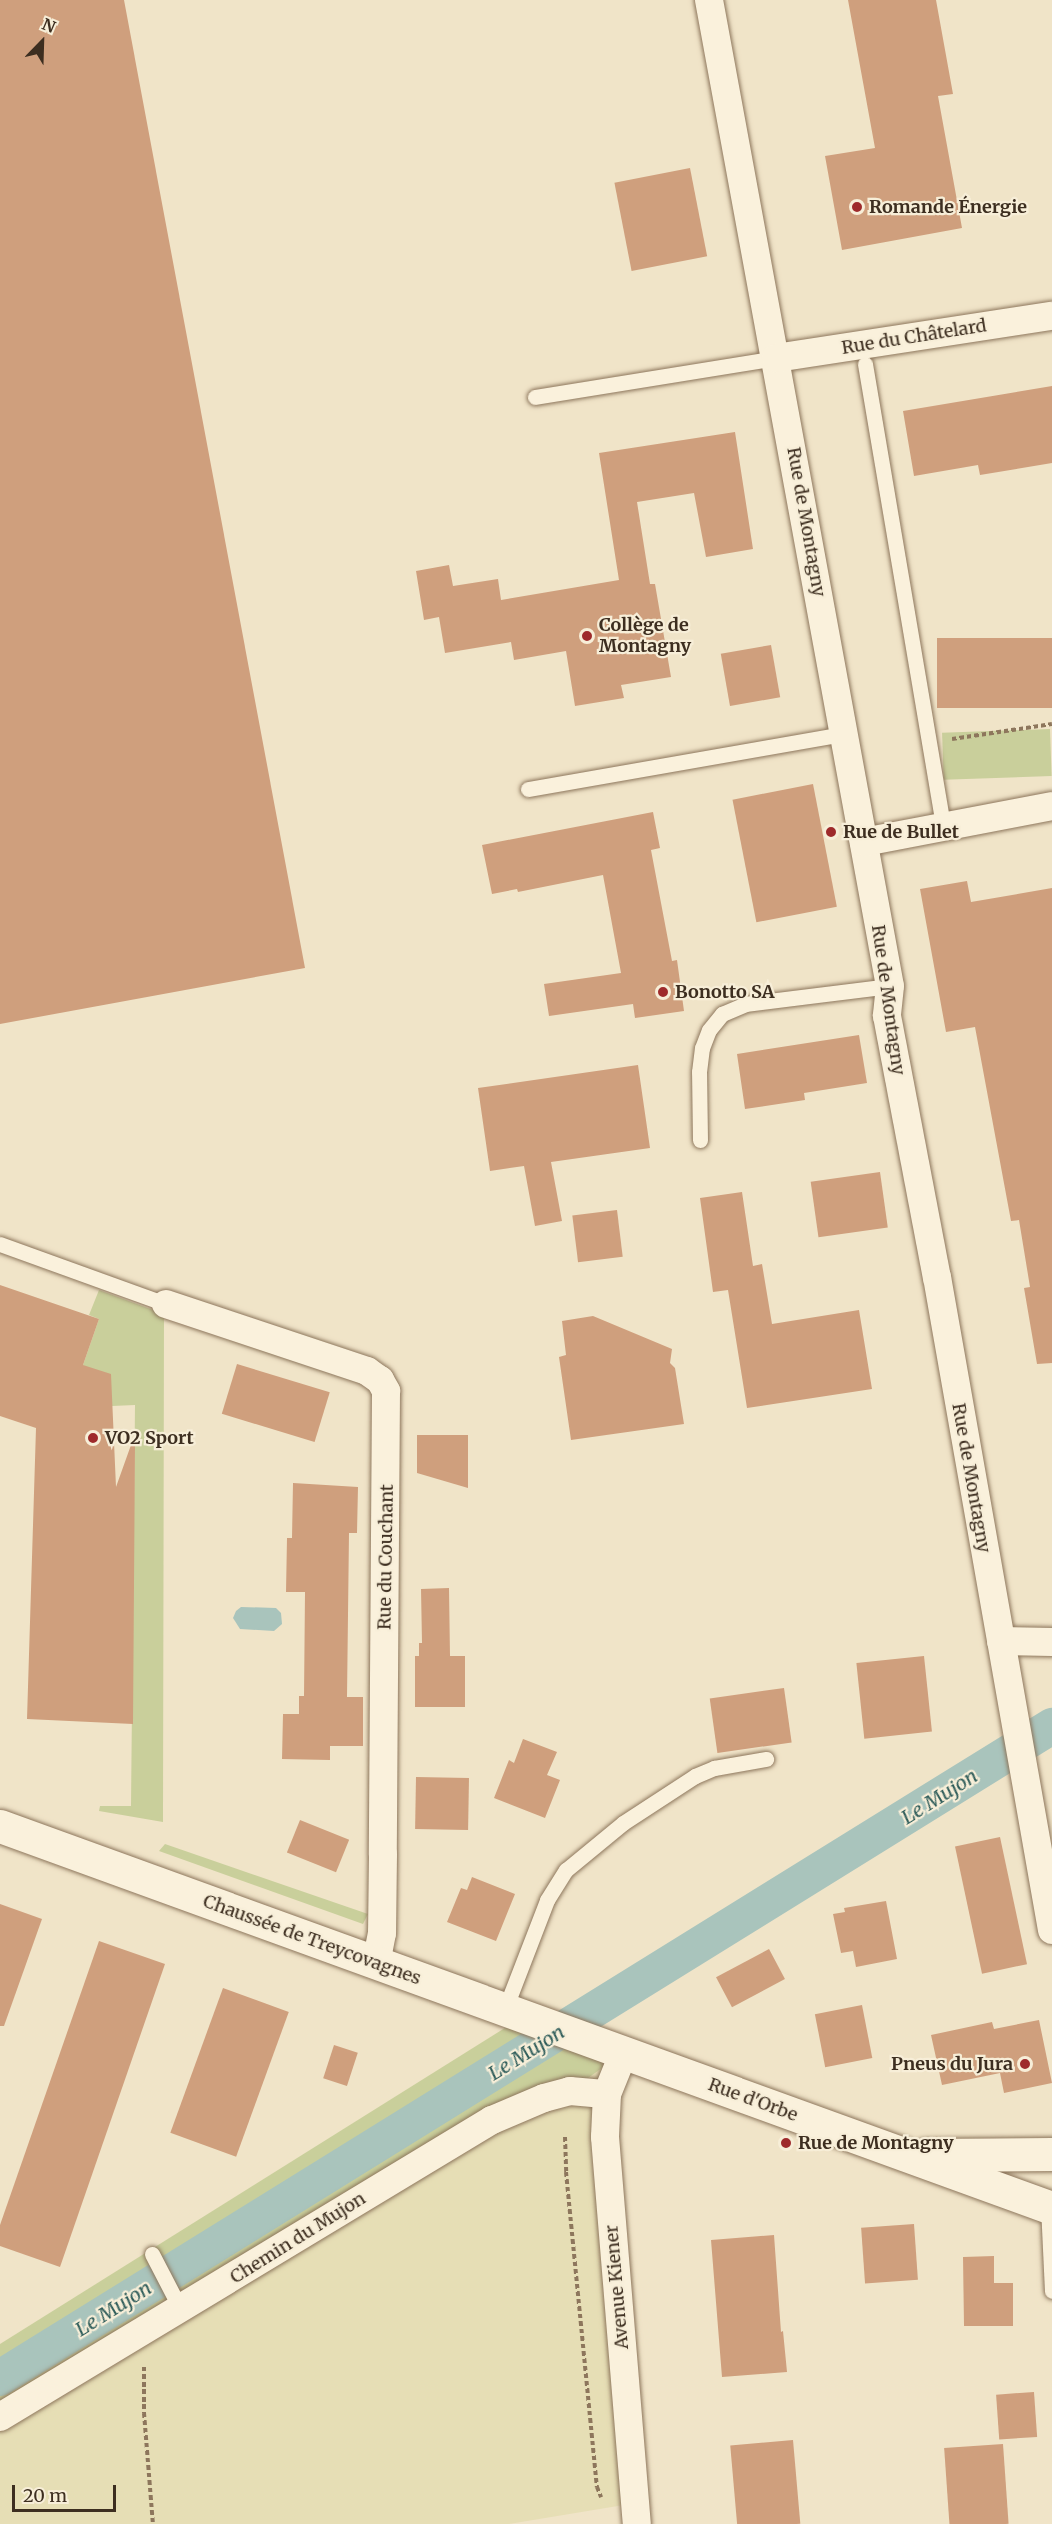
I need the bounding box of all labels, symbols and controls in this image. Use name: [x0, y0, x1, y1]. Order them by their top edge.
north arrow: [12, 12, 72, 72]
text: N: [39, 14, 59, 37]
place label: Romande Énergie: [869, 196, 1027, 218]
marker: Romande Énergie: [850, 200, 864, 214]
street label: Rue du Châtelard: [840, 315, 988, 359]
street label: Rue de Montagny: [782, 446, 830, 598]
place label: Collège de Montagny: [599, 615, 691, 658]
marker: Collège de Montagny: [580, 629, 594, 643]
place label: Rue de Bullet: [843, 821, 959, 843]
marker: Rue de Bullet: [824, 825, 838, 839]
street label: Rue de Montagny: [867, 923, 909, 1077]
place label: Bonotto SA: [675, 981, 774, 1003]
marker: Bonotto SA: [656, 985, 670, 999]
street label: Rue de Montagny: [947, 1402, 995, 1554]
place label: VO2 Sport: [105, 1427, 194, 1449]
marker: VO2 Sport: [86, 1431, 100, 1445]
street label: Rue du Couchant: [374, 1484, 398, 1630]
water label: Le Mujon: [896, 1763, 982, 1829]
street label: Chaussée de Treycovagnes: [200, 1890, 424, 1990]
water label: Le Mujon: [483, 2019, 569, 2085]
place label: Pneus du Jura: [891, 2053, 1013, 2075]
marker: Pneus du Jura: [1018, 2057, 1032, 2071]
street label: Rue d'Orbe: [705, 2074, 801, 2126]
place label: Rue de Montagny: [798, 2132, 954, 2154]
marker: Rue de Montagny: [779, 2136, 793, 2150]
street label: Chemin du Mujon: [226, 2188, 370, 2288]
street label: Avenue Kiener: [601, 2224, 633, 2350]
water label: Le Mujon: [70, 2275, 156, 2341]
scale bar: [15, 2473, 118, 2511]
text: 20 m: [23, 2484, 67, 2507]

